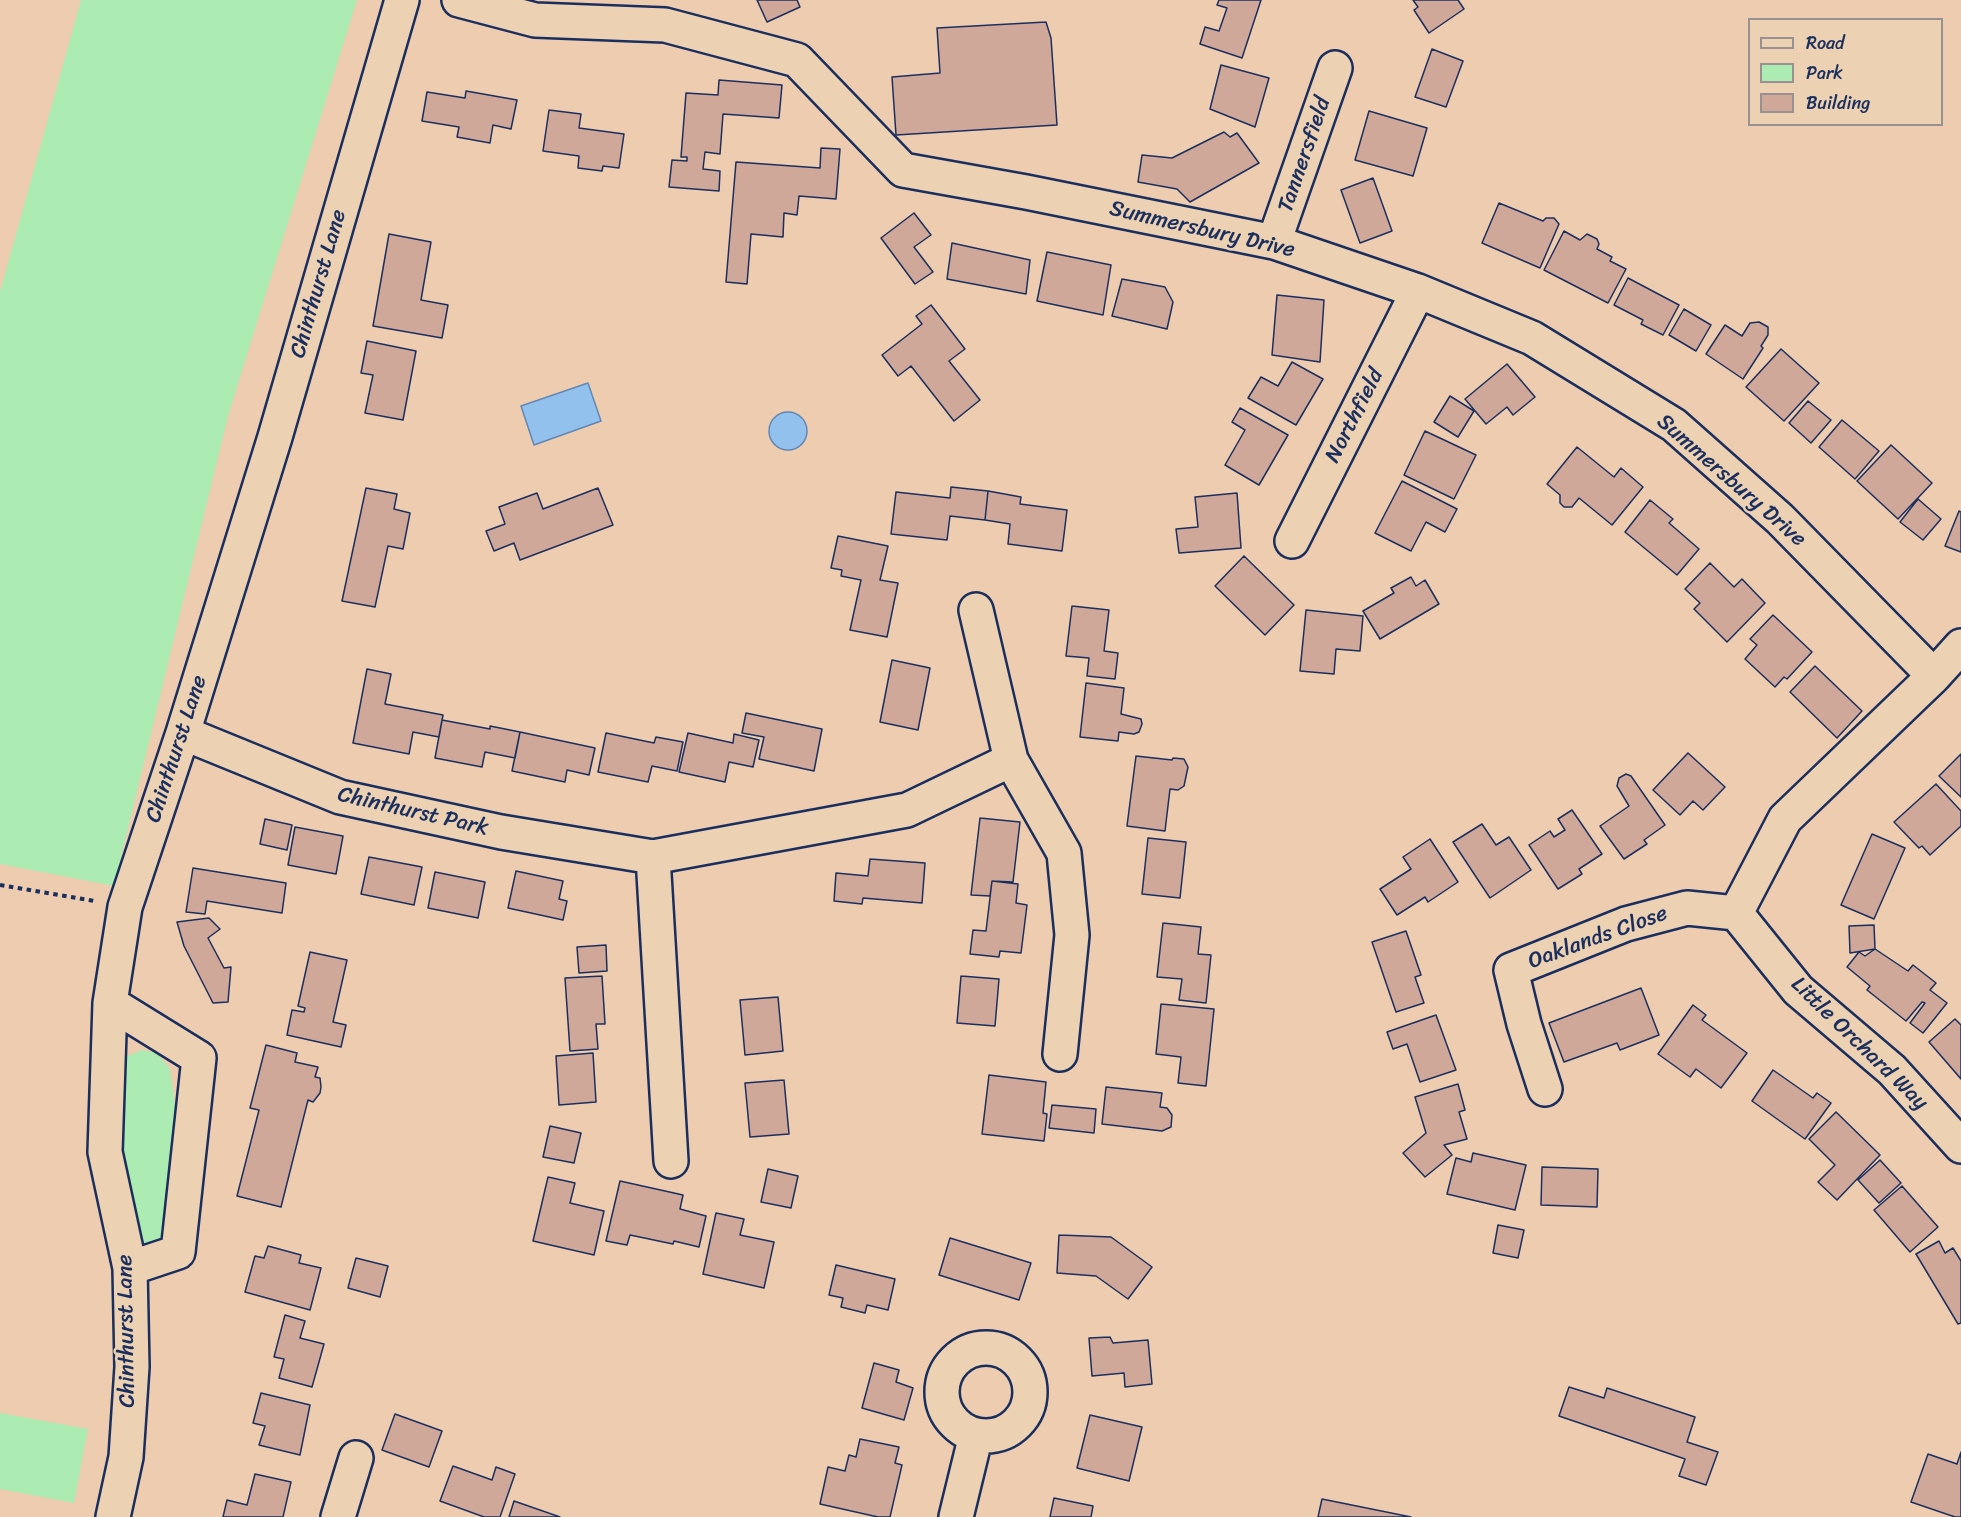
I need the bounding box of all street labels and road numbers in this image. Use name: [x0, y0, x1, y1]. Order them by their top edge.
street label: Tannersfield: [1273, 94, 1337, 216]
street label: Summersbury Drive: [1107, 196, 1297, 264]
street label: Chinthurst Lane: [285, 207, 353, 361]
street label: Northfield: [1320, 365, 1390, 467]
street label: Summersbury Drive: [1651, 409, 1811, 553]
street label: Chinthurst Lane: [141, 672, 213, 826]
street label: Chinthurst Park: [335, 782, 491, 842]
street label: Oaklands Close: [1525, 901, 1671, 975]
street label: Little Orchard Way: [1785, 972, 1933, 1116]
street label: Chinthurst Lane: [112, 1254, 142, 1408]

